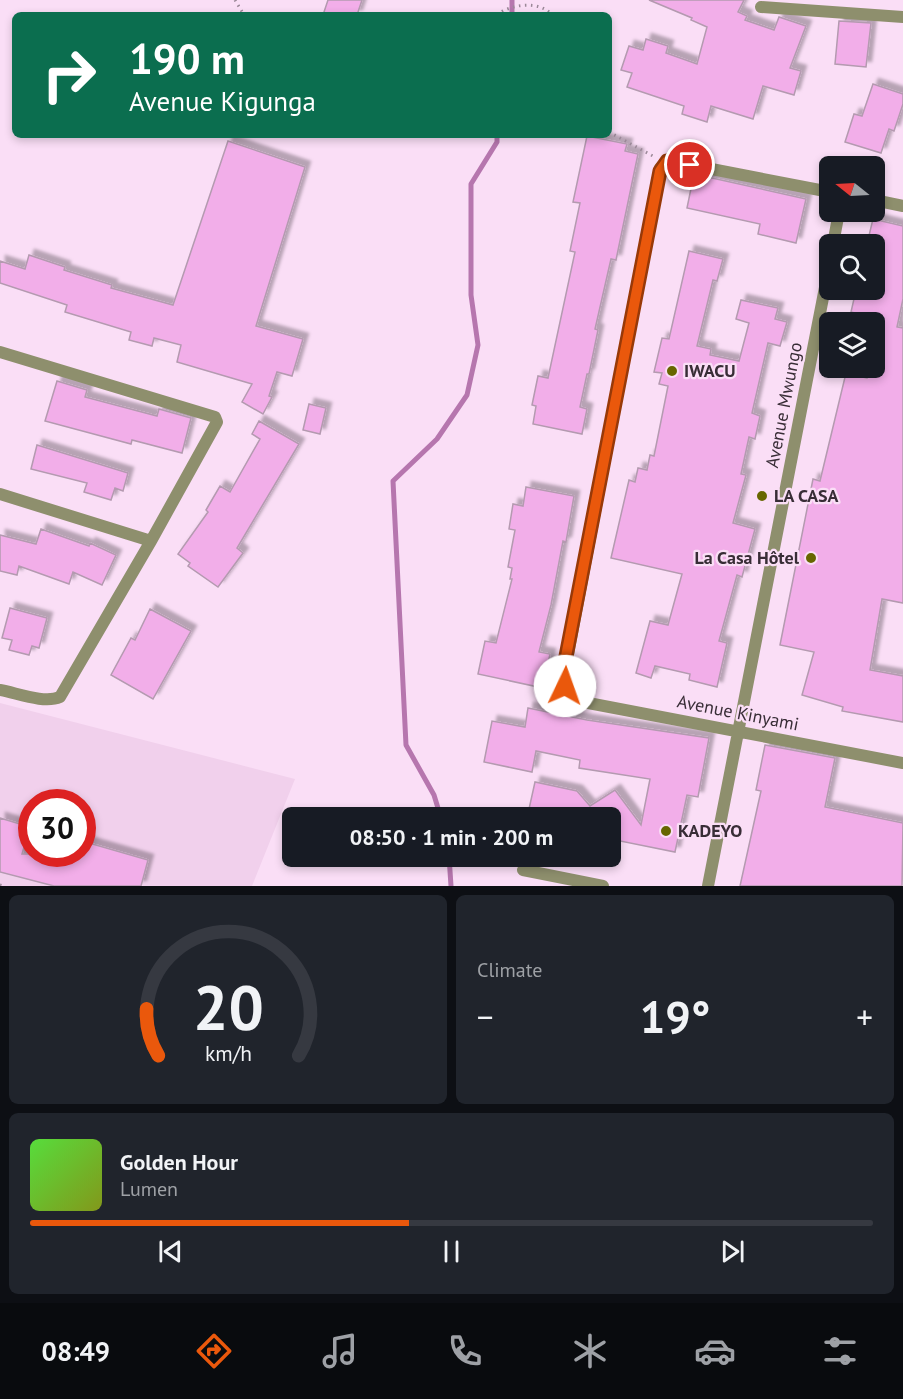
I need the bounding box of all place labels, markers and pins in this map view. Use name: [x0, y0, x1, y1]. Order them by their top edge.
pin: [664, 139, 715, 190]
place label: IWACU: [684, 359, 736, 382]
marker: IWACU: [665, 364, 679, 378]
place label: LA CASA: [774, 484, 839, 507]
marker: LA CASA: [755, 489, 769, 503]
place label: La Casa Hôtel: [695, 546, 800, 569]
marker: La Casa Hôtel: [804, 551, 818, 565]
place label: KADEYO: [678, 819, 742, 842]
marker: KADEYO: [659, 824, 673, 838]

